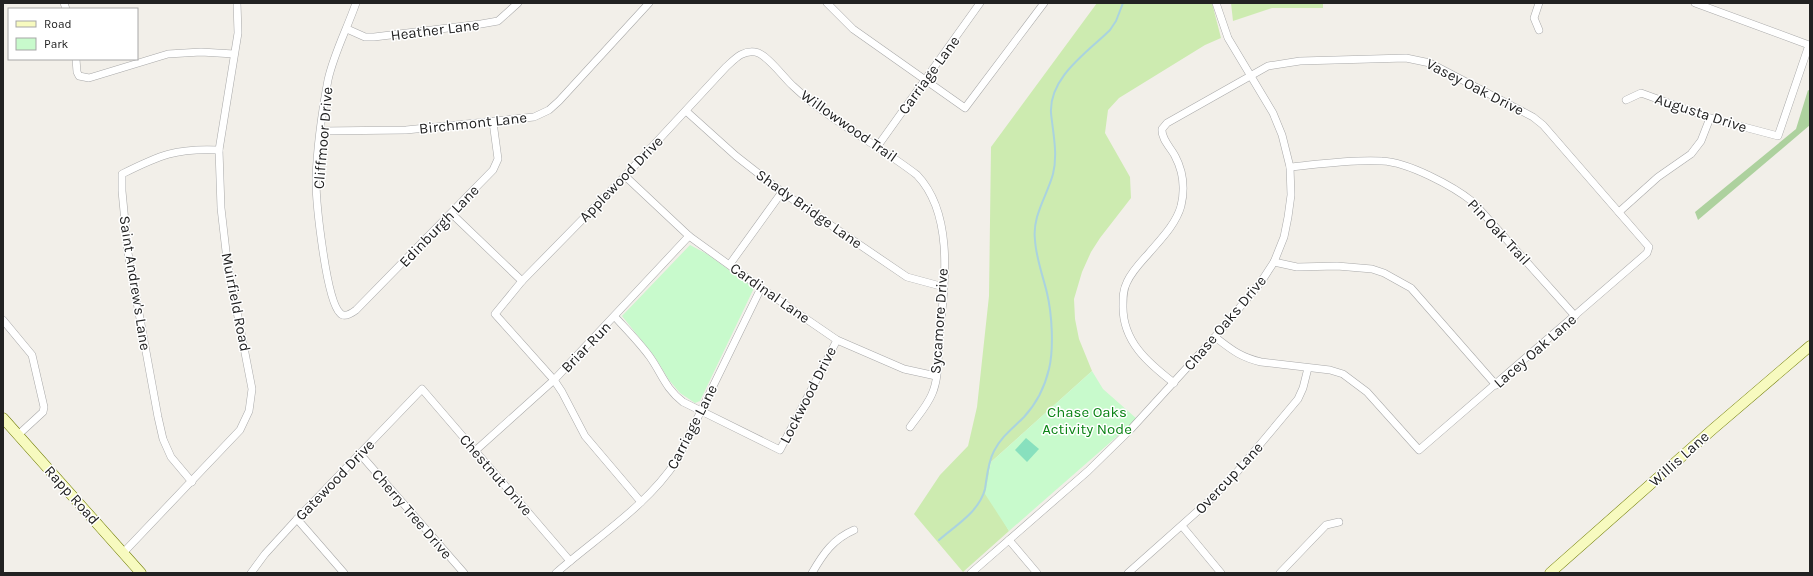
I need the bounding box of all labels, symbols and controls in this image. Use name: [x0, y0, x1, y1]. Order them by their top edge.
legend: [8, 8, 138, 60]
street label: Heather Lane: [390, 16, 480, 44]
text: Road: [44, 17, 72, 31]
street label: Carriage Lane: [894, 32, 964, 118]
text: Park: [44, 37, 69, 51]
street label: Vasey Oak Drive: [1423, 55, 1527, 119]
street label: Cliffmoor Drive: [310, 86, 336, 190]
street label: Willowwood Trail: [797, 86, 901, 166]
street label: Augusta Drive: [1653, 90, 1749, 136]
street label: Birchmont Lane: [418, 108, 528, 138]
street label: Applewood Drive: [575, 132, 667, 226]
street label: Shady Bridge Lane: [752, 166, 866, 252]
street label: Edinburgh Lane: [395, 181, 483, 271]
street label: Pin Oak Trail: [1464, 195, 1534, 269]
street label: Saint Andrew's Lane: [115, 214, 155, 352]
street label: Muirfield Road: [218, 251, 254, 353]
street label: Cardinal Lane: [727, 259, 813, 327]
street label: Sycamore Drive: [926, 268, 952, 374]
street label: Chase Oaks Drive: [1180, 272, 1270, 374]
street label: Lacey Oak Lane: [1490, 310, 1580, 392]
street label: Briar Run: [557, 318, 615, 376]
street label: Lockwood Drive: [776, 344, 840, 446]
street label: Carriage Lane: [663, 382, 721, 472]
park label: Chase Oaks Activity Node: [1042, 403, 1132, 438]
street label: Willis Lane: [1645, 427, 1713, 491]
street label: Chestnut Drive: [456, 431, 536, 519]
street label: Gatewood Drive: [292, 436, 378, 524]
street label: Overcup Lane: [1191, 438, 1267, 518]
street label: Rapp Road: [41, 462, 103, 528]
street label: Cherry Tree Drive: [368, 465, 456, 563]

